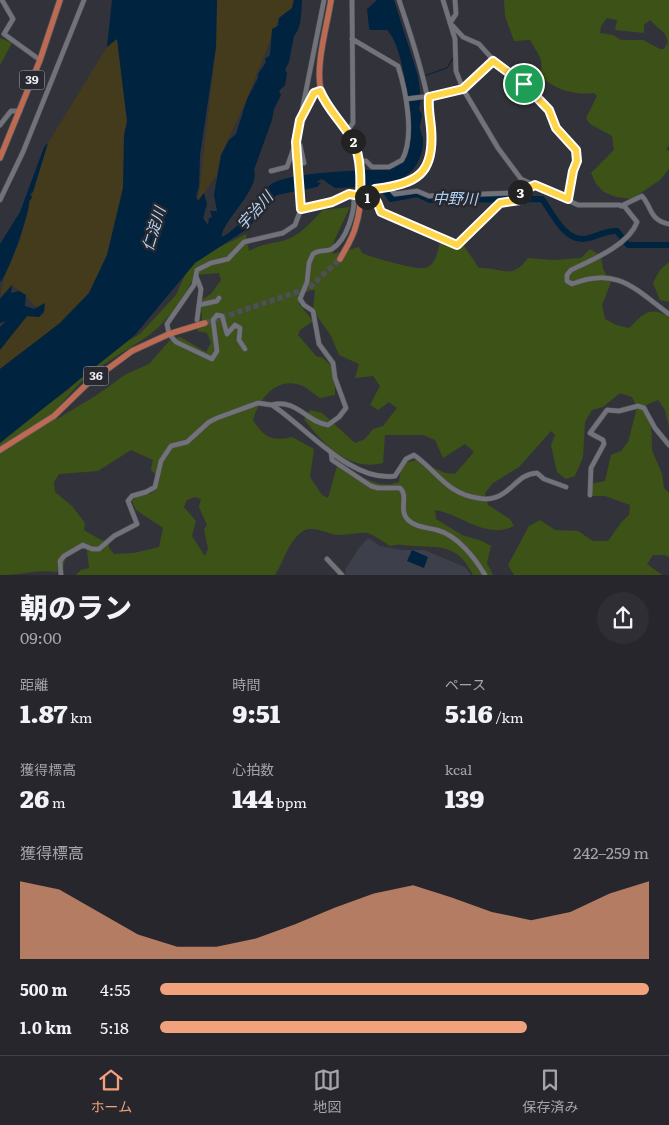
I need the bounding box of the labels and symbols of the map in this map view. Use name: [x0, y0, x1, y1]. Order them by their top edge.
pin: [503, 63, 545, 105]
road number: 39: [20, 70, 44, 90]
pin: 2: [340, 128, 366, 154]
pin: 3: [508, 180, 532, 204]
water label: 宇治川: [230, 184, 279, 234]
pin: 1: [354, 184, 380, 210]
water label: 中野川: [432, 186, 480, 209]
water label: 仁淀川: [135, 202, 171, 253]
road number: 36: [84, 366, 108, 386]

